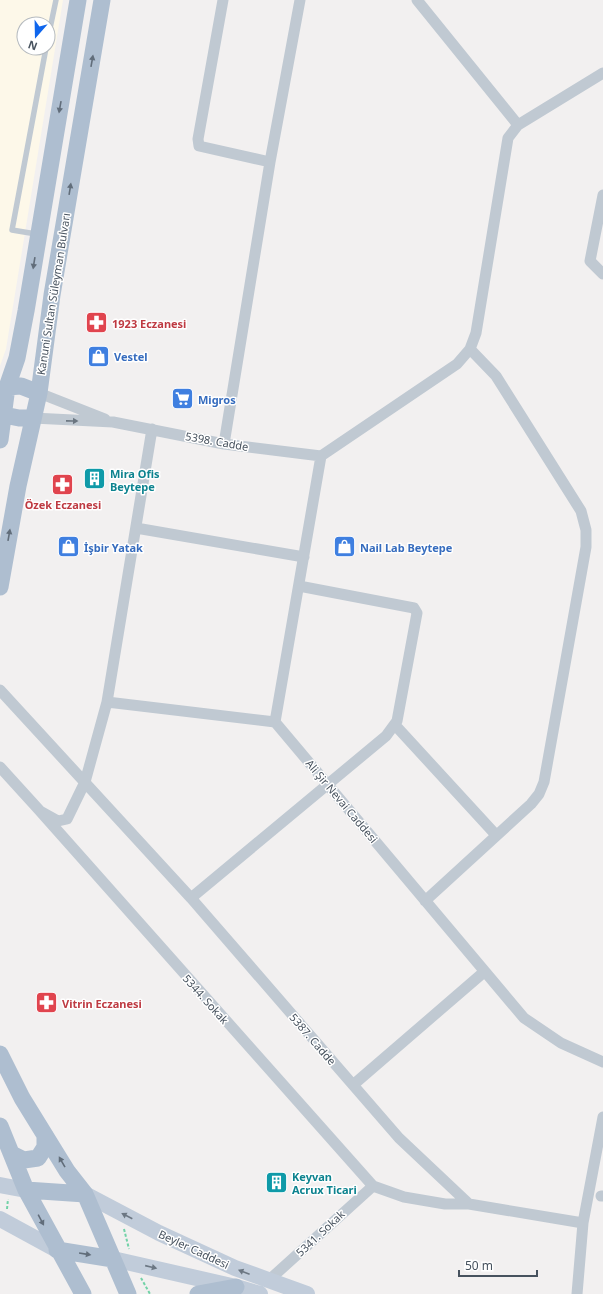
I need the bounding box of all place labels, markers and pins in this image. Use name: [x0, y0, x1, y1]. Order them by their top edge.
pharmacy icon: 1923 Eczanesi: [83, 310, 109, 336]
place label: 1923 Eczanesi: [112, 316, 186, 331]
shop icon: Vestel: [85, 343, 111, 369]
place label: Vestel: [114, 349, 148, 364]
supermarket icon: Migros: [170, 386, 196, 412]
place label: Migros: [198, 392, 236, 407]
building icon: Mira Ofis Beytepe: [81, 466, 107, 492]
place label: Mira Ofis Beytepe: [110, 466, 160, 494]
pharmacy icon: Özek Eczanesi: [50, 471, 76, 497]
place label: Özek Eczanesi: [25, 497, 101, 512]
shop icon: İşbir Yatak: [55, 534, 81, 560]
shop icon: Nail Lab Beytepe: [331, 534, 357, 560]
place label: İşbir Yatak: [84, 540, 143, 555]
place label: Nail Lab Beytepe: [360, 540, 453, 555]
pharmacy icon: Vitrin Eczanesi: [33, 990, 59, 1016]
place label: Vitrin Eczanesi: [62, 996, 142, 1011]
building icon: Keyvan Acrux Ticari: [263, 1169, 289, 1195]
place label: Keyvan Acrux Ticari: [292, 1169, 357, 1197]

